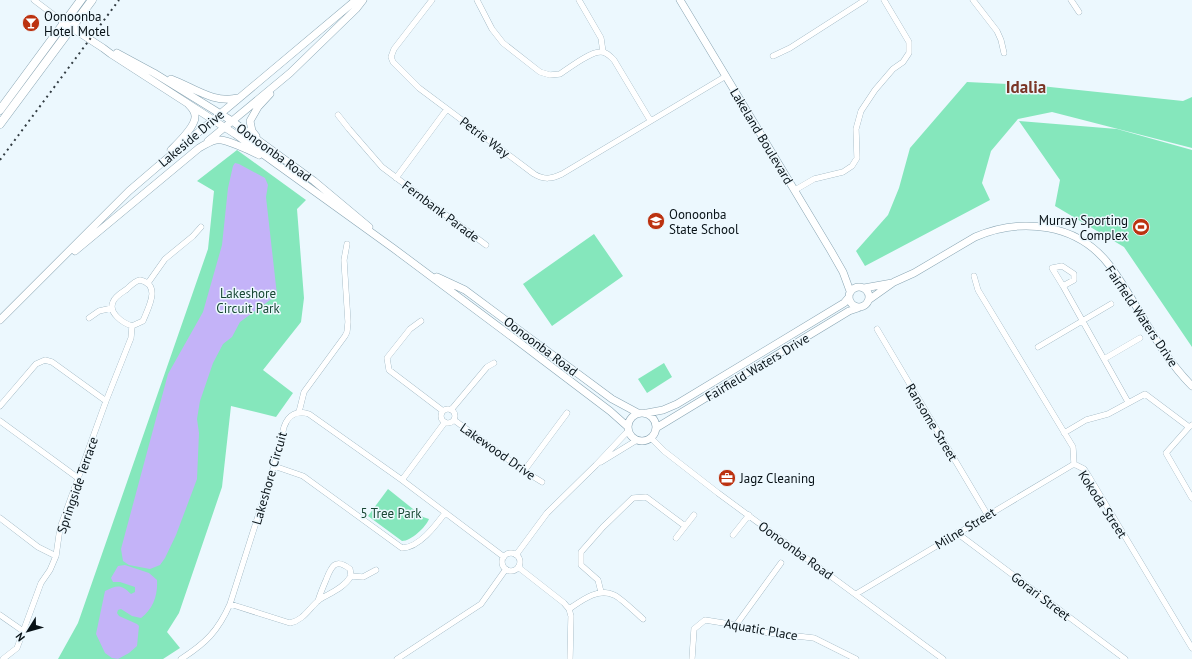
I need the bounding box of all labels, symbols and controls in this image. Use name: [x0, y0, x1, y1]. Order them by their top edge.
place label: Oonoonba Hotel Motel: [44, 8, 110, 40]
bar icon: Oonoonba Hotel Motel: [21, 13, 41, 33]
district label: Idalia: [1006, 76, 1046, 98]
street label: Lakeland Boulevard: [726, 85, 797, 187]
street label: Lakeside Drive: [155, 106, 228, 171]
street label: Petrie Way: [456, 113, 513, 162]
street label: Oonoonba Road: [233, 120, 314, 185]
street label: Fernbank Parade: [399, 177, 483, 246]
place label: Oonoonba State School: [669, 206, 739, 238]
school or university icon: Oonoonba State School: [646, 211, 666, 231]
place label: Murray Sporting Complex: [1039, 212, 1128, 244]
sports icon: Murray Sporting Complex: [1131, 217, 1151, 237]
street label: Fairfield Waters Drive: [1101, 262, 1182, 370]
park label: Lakeshore Circuit Park: [216, 285, 281, 317]
street label: Oonoonba Road: [500, 313, 581, 380]
street label: Fairfield Waters Drive: [702, 330, 813, 405]
street label: Ransome Street: [902, 380, 962, 465]
street label: Lakewood Drive: [457, 419, 539, 484]
street label: Lakeshore Circuit: [248, 429, 291, 526]
street label: Springside Terrace: [53, 435, 102, 536]
street label: Kokoda Street: [1074, 467, 1131, 542]
office icon: Jagz Cleaning: [717, 468, 737, 488]
place label: Jagz Cleaning: [739, 470, 815, 487]
street label: Milne Street: [932, 503, 999, 553]
park label: 5 Tree Park: [361, 505, 422, 522]
street label: Oonoonba Road: [755, 518, 836, 583]
street label: Gorari Street: [1007, 568, 1074, 625]
north arrow: [8, 611, 48, 651]
street label: Aquatic Place: [723, 615, 799, 644]
text: N: [12, 630, 28, 644]

